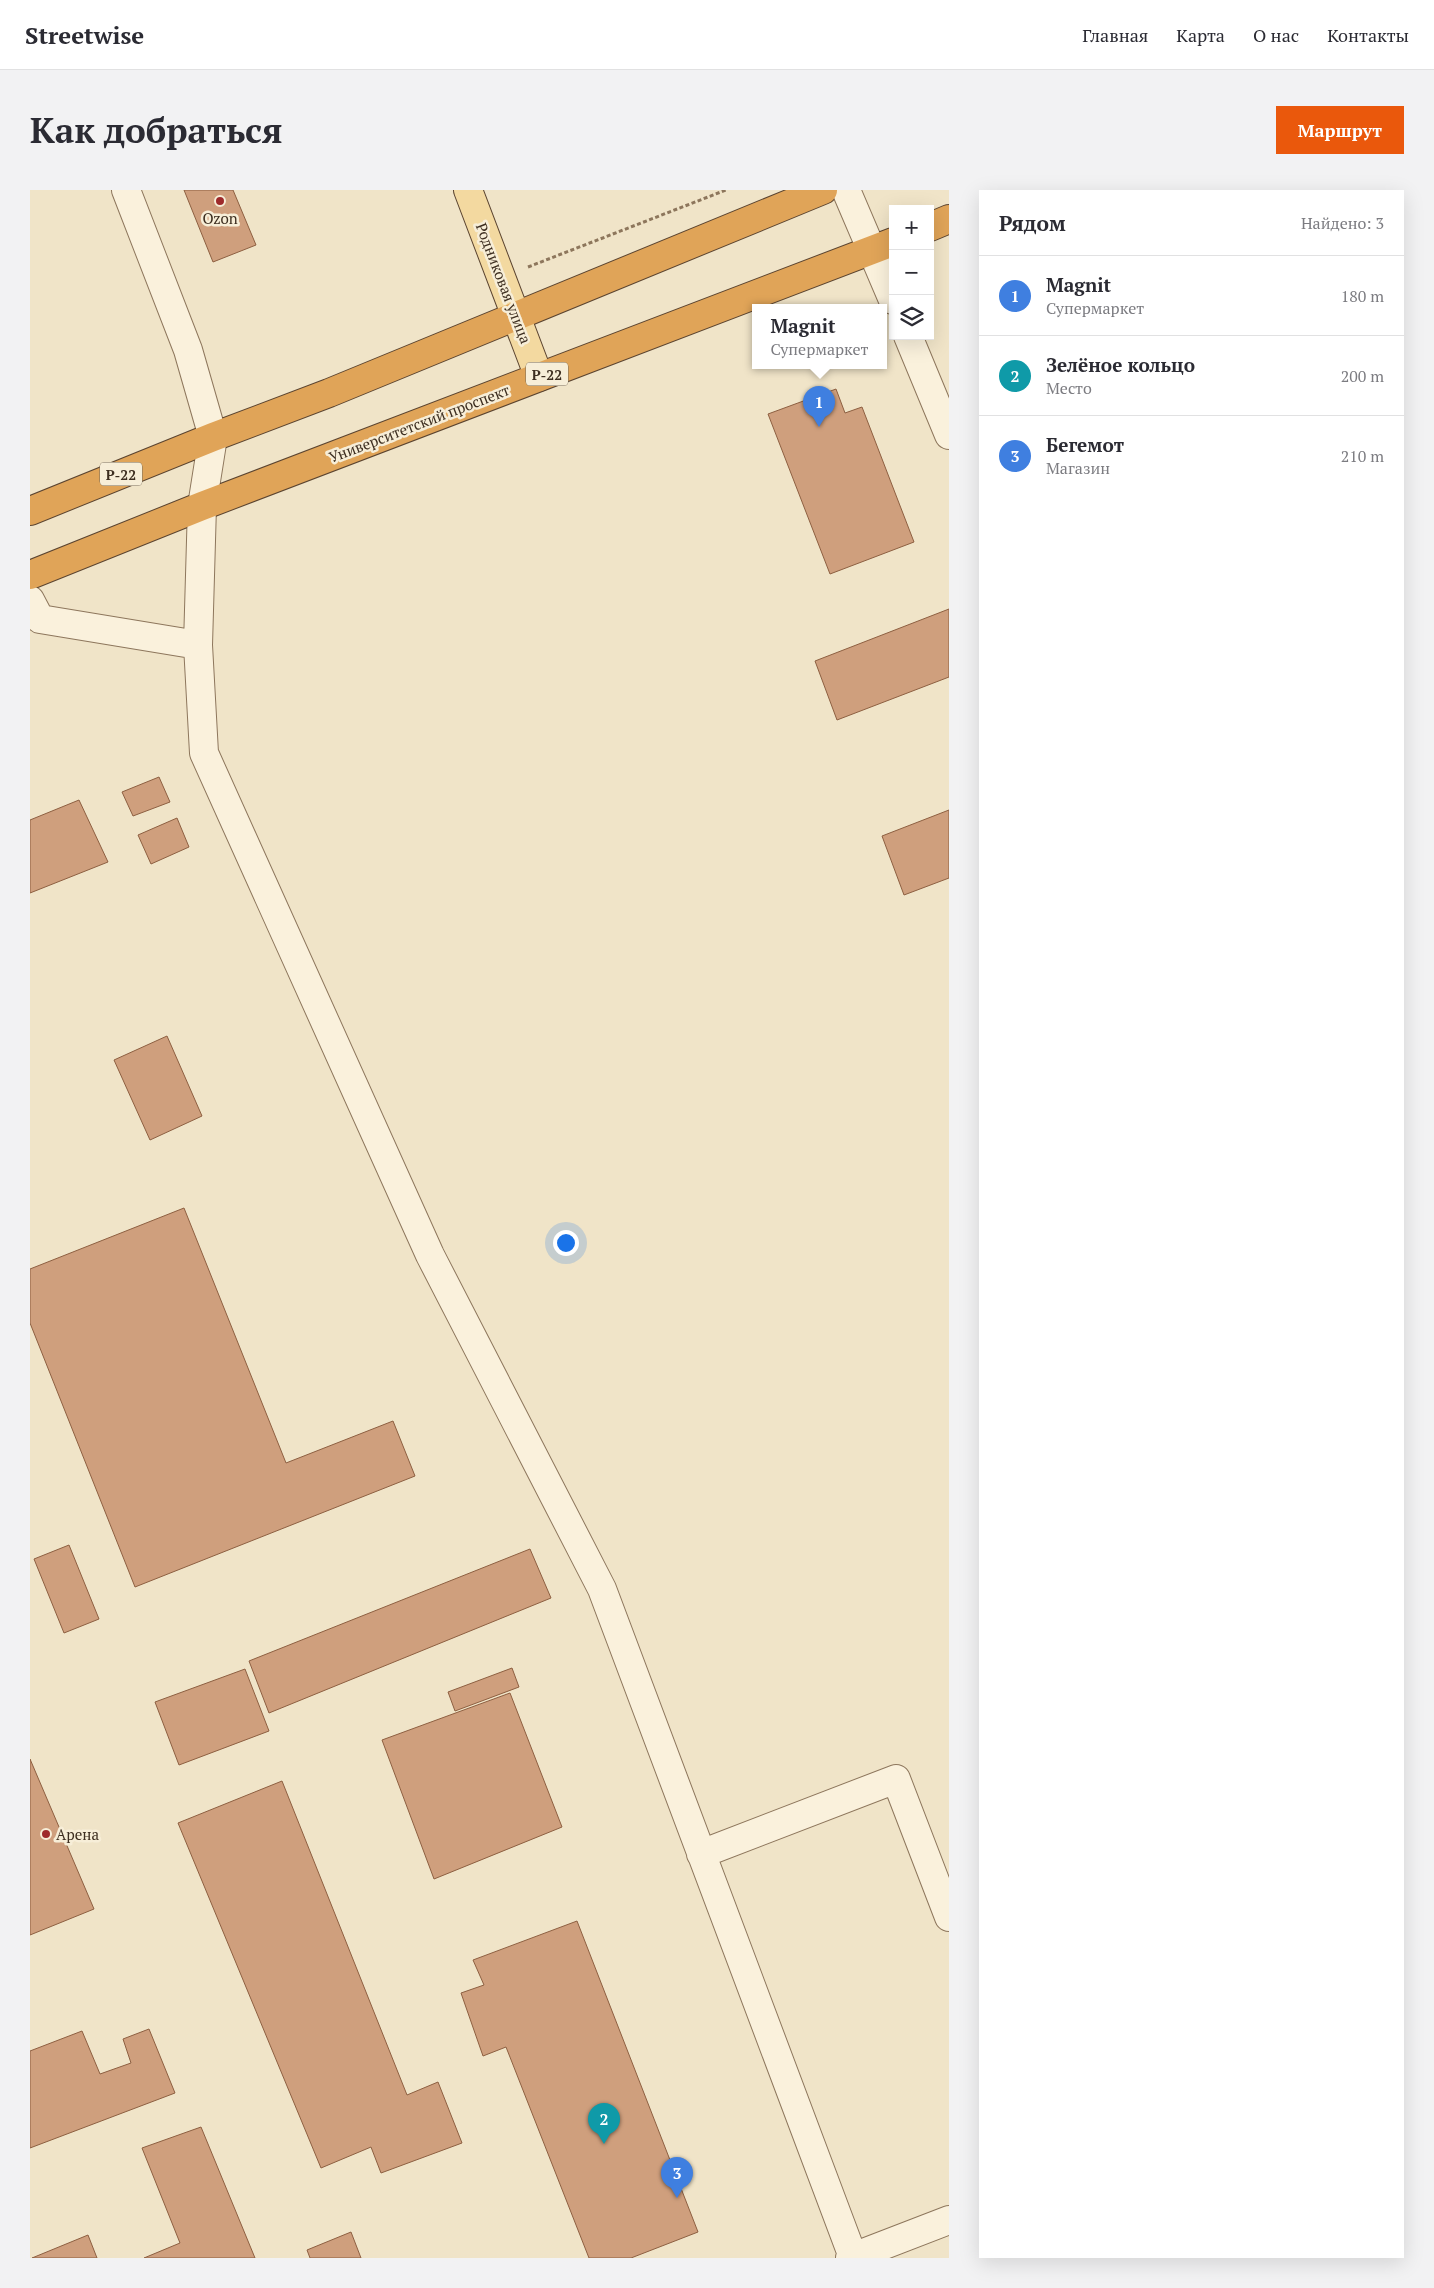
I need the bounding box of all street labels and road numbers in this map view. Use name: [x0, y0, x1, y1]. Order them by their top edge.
street label: Родниковая улица: [472, 220, 536, 347]
road number: Р-22: [526, 362, 568, 385]
street label: Университетский проспект: [326, 379, 513, 467]
road number: Р-22: [100, 462, 142, 486]

